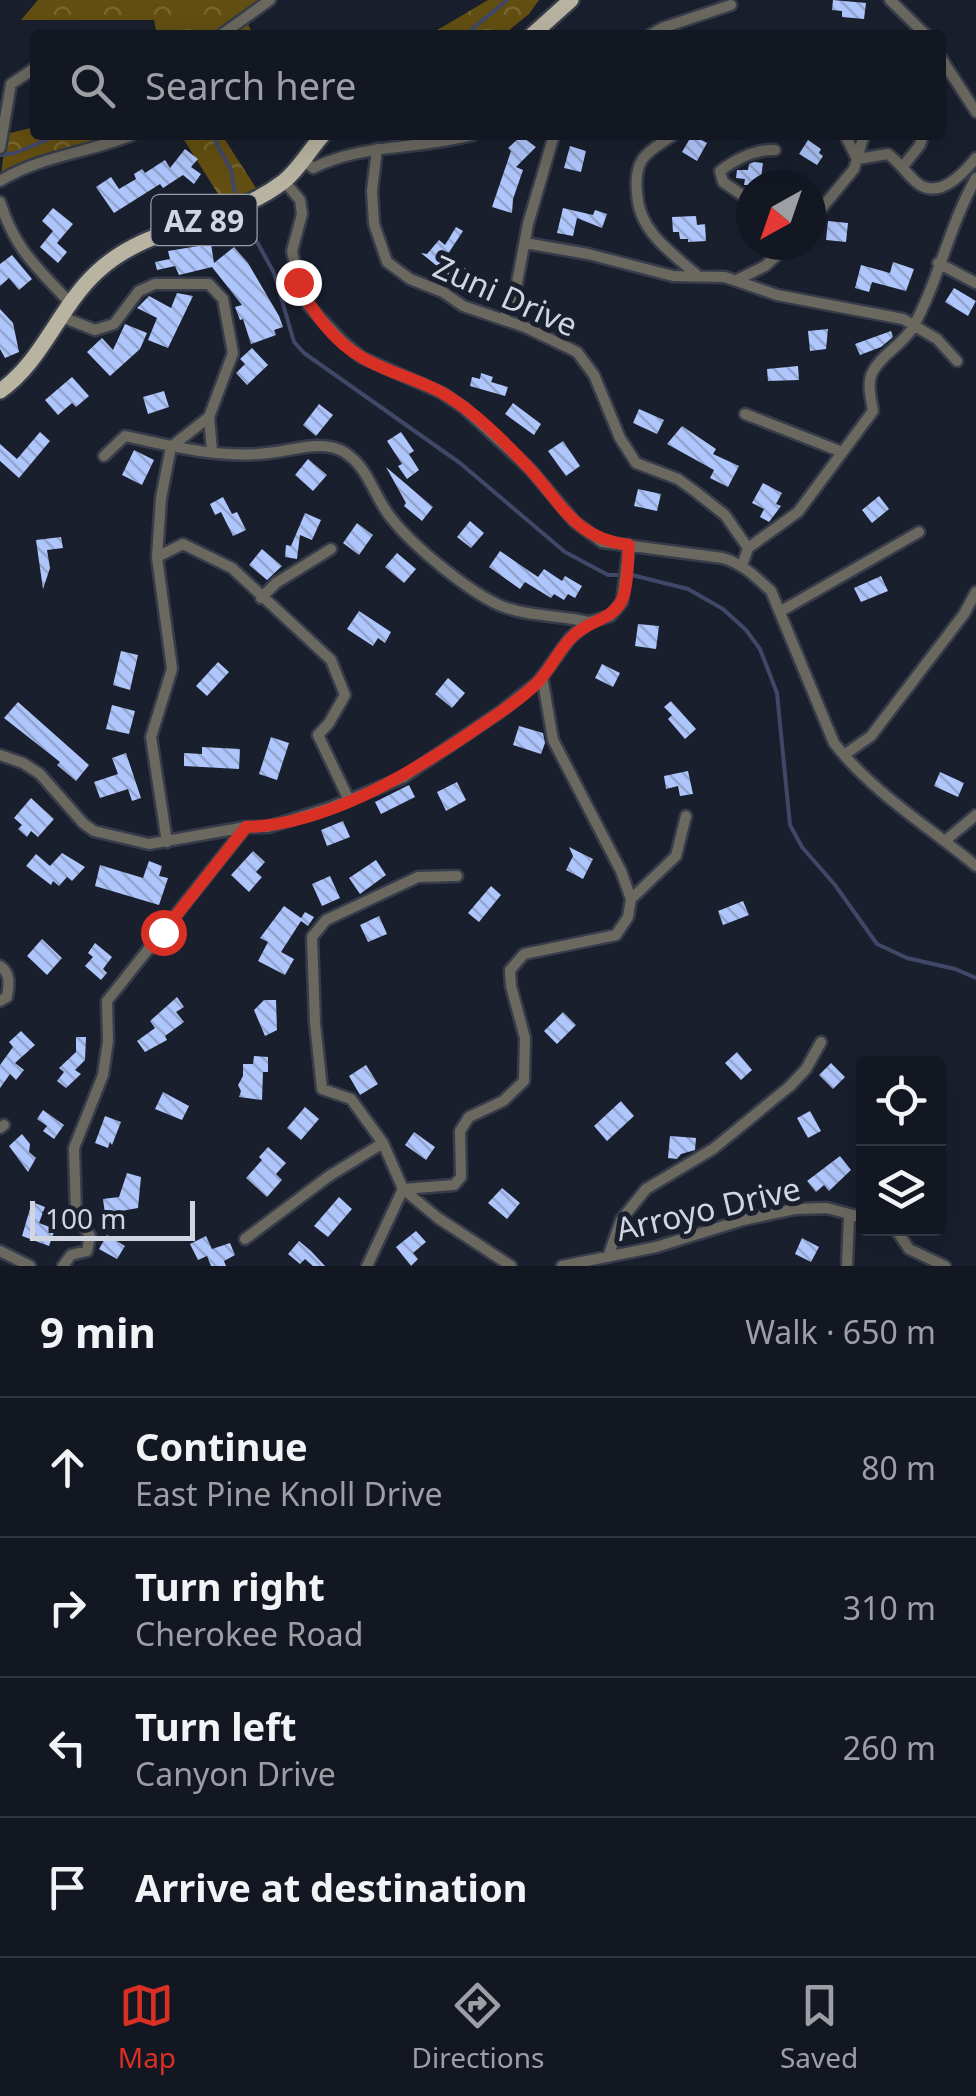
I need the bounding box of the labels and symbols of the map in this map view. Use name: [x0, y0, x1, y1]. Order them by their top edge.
north arrow: [736, 170, 826, 260]
road number: AZ 89: [152, 195, 256, 245]
street label: Zuni Drive: [427, 244, 585, 346]
route end: [276, 260, 322, 306]
route start: [141, 910, 187, 956]
street label: Arroyo Drive: [612, 1166, 804, 1250]
scale bar: [30, 1196, 195, 1240]

